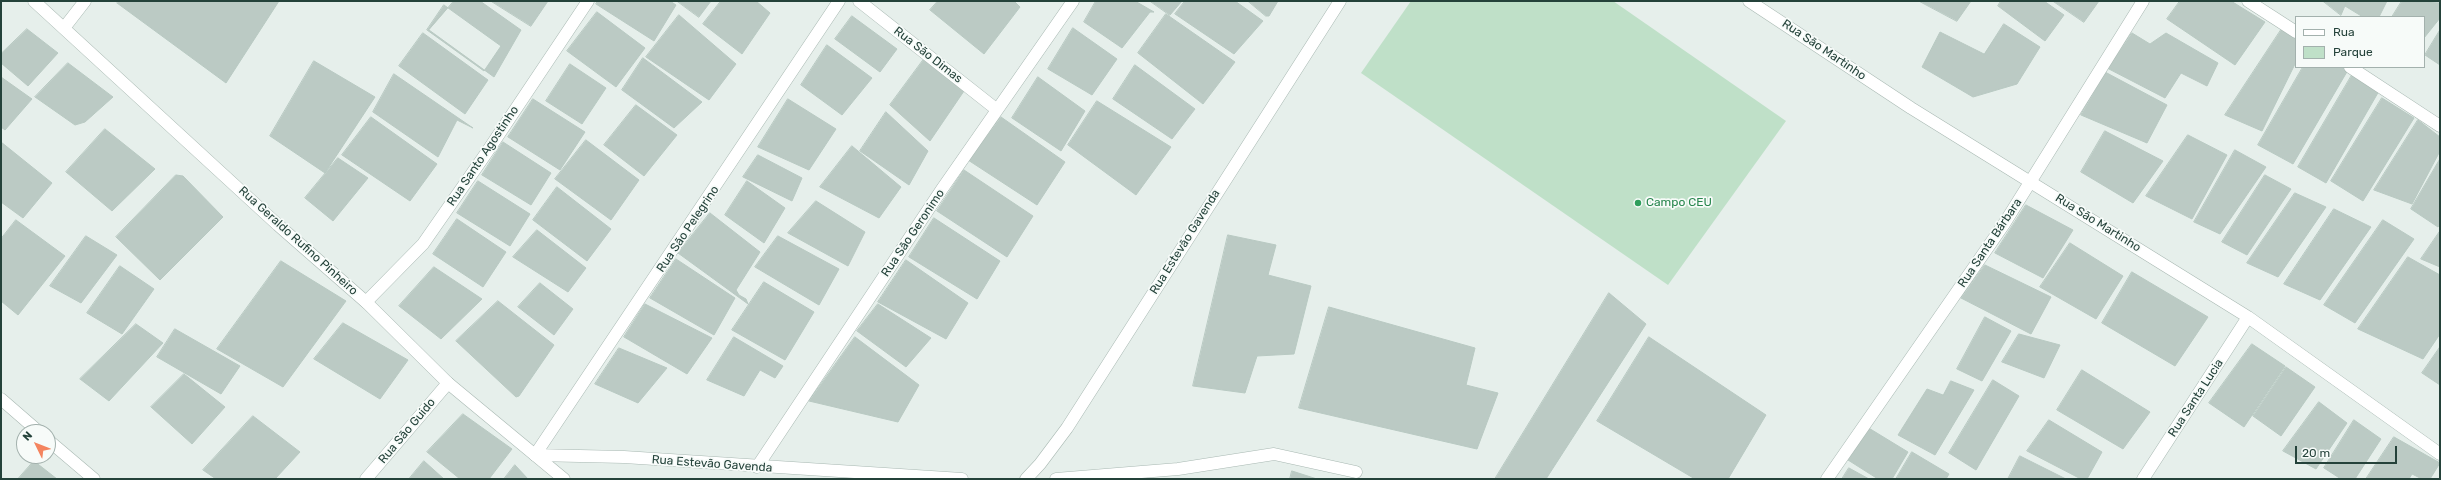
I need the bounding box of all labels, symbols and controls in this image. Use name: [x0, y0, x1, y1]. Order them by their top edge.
legend: [2295, 16, 2425, 68]
street label: Rua São Martinho: [1779, 17, 1869, 83]
street label: Rua São Dimas: [891, 24, 965, 86]
text: Rua: [2333, 25, 2355, 39]
text: Parque: [2333, 45, 2373, 59]
street label: Rua Santo Agostinho: [444, 103, 522, 209]
street label: Rua São Pelegrino: [654, 183, 722, 275]
street label: Rua Geraldo Rufino Pinheiro: [235, 184, 361, 298]
street label: Rua São Geronimo: [878, 186, 948, 280]
street label: Rua Estevão Gavenda: [1147, 187, 1223, 297]
street label: Rua São Martinho: [2052, 191, 2144, 255]
place label: Campo CEU: [1646, 196, 1712, 210]
street label: Rua Santa Bárbara: [1955, 196, 2025, 290]
marker: Campo CEU: [1633, 198, 1643, 208]
street label: Rua Santa Lucia: [2165, 356, 2227, 440]
street label: Rua São Guido: [375, 395, 439, 467]
north arrow: [16, 424, 56, 464]
text: N: [20, 429, 35, 443]
scale bar: [2297, 438, 2399, 464]
text: 20 m: [2302, 446, 2330, 460]
street label: Rua Estevão Gavenda: [651, 453, 773, 475]

